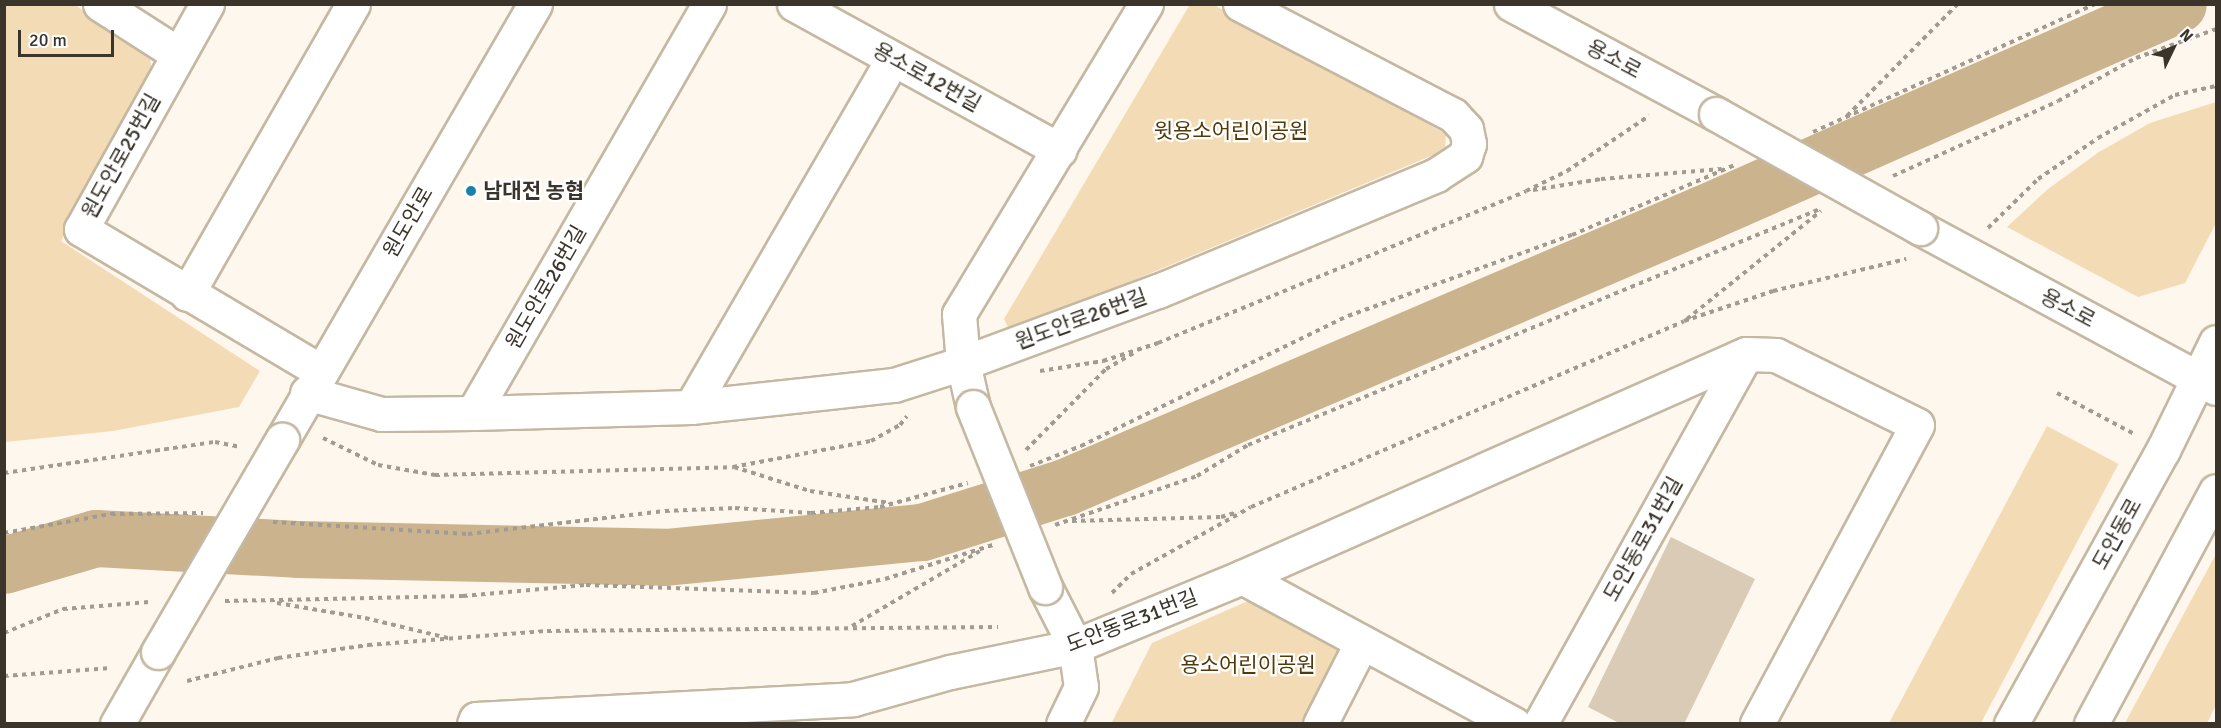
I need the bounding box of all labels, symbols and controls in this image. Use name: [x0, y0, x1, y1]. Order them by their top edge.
scale bar: [21, 18, 117, 56]
north arrow: [2143, 18, 2203, 78]
text: N: [2175, 25, 2197, 47]
text: 20 m: [29, 29, 67, 51]
street label: 용소로: [1582, 34, 1646, 84]
street label: 용소로12번길: [869, 37, 985, 117]
street label: 원도안로25번길: [76, 89, 166, 223]
park label: 윗용소어린이공원: [1154, 118, 1308, 144]
place label: 남대전 농협: [483, 178, 584, 204]
street label: 원도안로: [378, 182, 438, 262]
marker: 남대전 농협: [464, 184, 478, 198]
street label: 원도안로26번길: [500, 221, 592, 353]
street label: 원도안로26번길: [1012, 283, 1150, 355]
street label: 용소로: [2036, 283, 2100, 333]
street label: 도안동로31번길: [1598, 472, 1688, 606]
street label: 도안동로: [2087, 494, 2147, 574]
street label: 도안동로31번길: [1063, 584, 1201, 658]
park label: 용소어린이공원: [1180, 652, 1316, 678]

